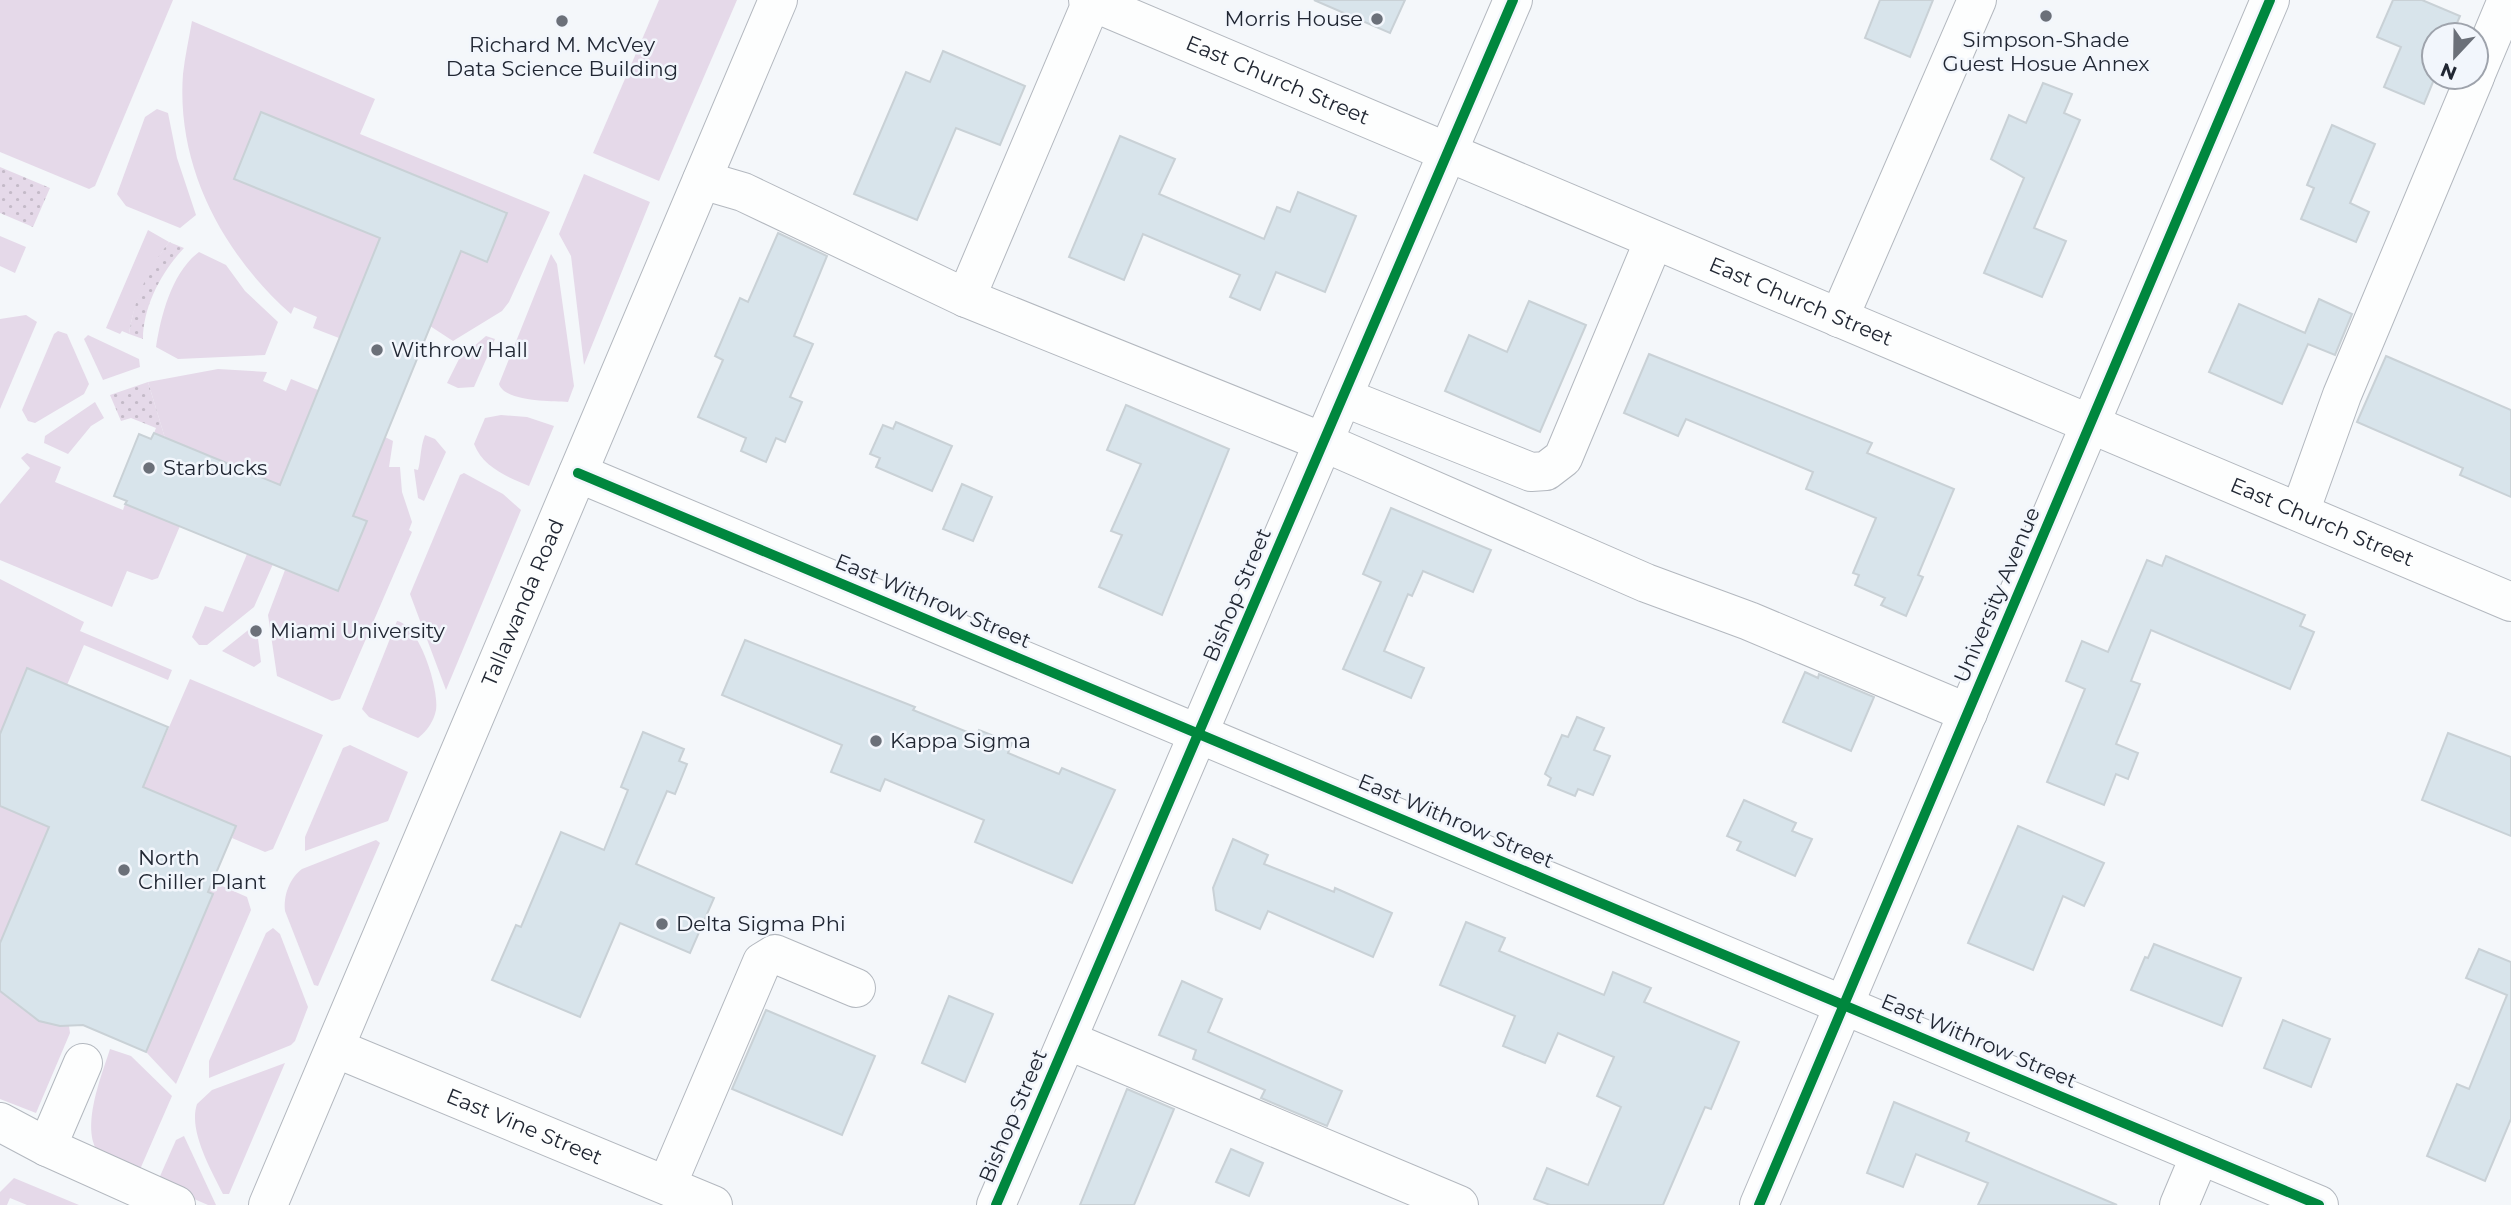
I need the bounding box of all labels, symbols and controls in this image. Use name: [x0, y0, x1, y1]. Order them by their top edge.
place label: Morris House: [1225, 6, 1363, 31]
marker: Simpson-Shade Guest Hosue Annex: [2038, 8, 2054, 24]
marker: Morris House: [1369, 11, 1385, 27]
marker: Richard M. McVey Data Science Building: [554, 13, 570, 29]
north arrow: [2420, 21, 2490, 91]
place label: Simpson-Shade Guest Hosue Annex: [1942, 27, 2150, 76]
street label: East Church Street: [1182, 30, 1373, 130]
place label: Richard M. McVey Data Science Building: [446, 32, 678, 81]
text: N: [2437, 58, 2460, 85]
street label: East Church Street: [1706, 251, 1897, 351]
place label: Withrow Hall: [391, 337, 528, 362]
marker: Withrow Hall: [369, 342, 385, 358]
place label: Starbucks: [163, 455, 267, 480]
marker: Starbucks: [141, 460, 157, 476]
street label: East Church Street: [2227, 472, 2418, 571]
street label: University Avenue: [1948, 503, 2045, 686]
street label: Tallawanda Road: [476, 515, 569, 690]
street label: Bishop Street: [1197, 524, 1276, 665]
street label: East Withrow Street: [832, 548, 1035, 653]
place label: Miami University: [270, 618, 446, 643]
marker: Miami University: [248, 623, 264, 639]
place label: Kappa Sigma: [890, 728, 1031, 753]
marker: Kappa Sigma: [868, 733, 884, 749]
street label: East Withrow Street: [1355, 768, 1558, 873]
place label: North Chiller Plant: [138, 845, 266, 894]
marker: North Chiller Plant: [116, 862, 132, 878]
place label: Delta Sigma Phi: [676, 911, 846, 936]
marker: Delta Sigma Phi: [654, 916, 670, 932]
street label: East Withrow Street: [1878, 988, 2081, 1093]
street label: Bishop Street: [973, 1045, 1052, 1186]
street label: East Vine Street: [443, 1083, 606, 1170]

